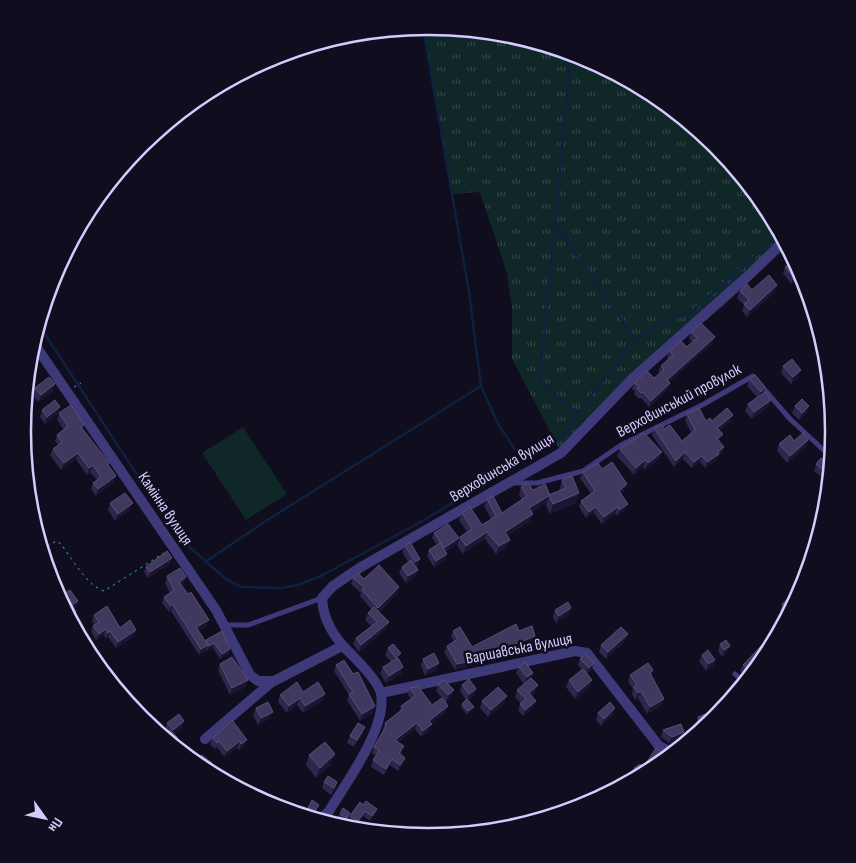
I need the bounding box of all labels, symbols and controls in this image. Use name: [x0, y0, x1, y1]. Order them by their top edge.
street label: Верховинський провулок: [613, 360, 745, 442]
street label: Верховинська вулиця: [447, 430, 557, 506]
street label: Камінна вулиця: [134, 469, 196, 549]
street label: Варшавська вулиця: [464, 629, 574, 669]
north arrow: [20, 793, 70, 843]
text: Пн: [45, 814, 66, 835]

